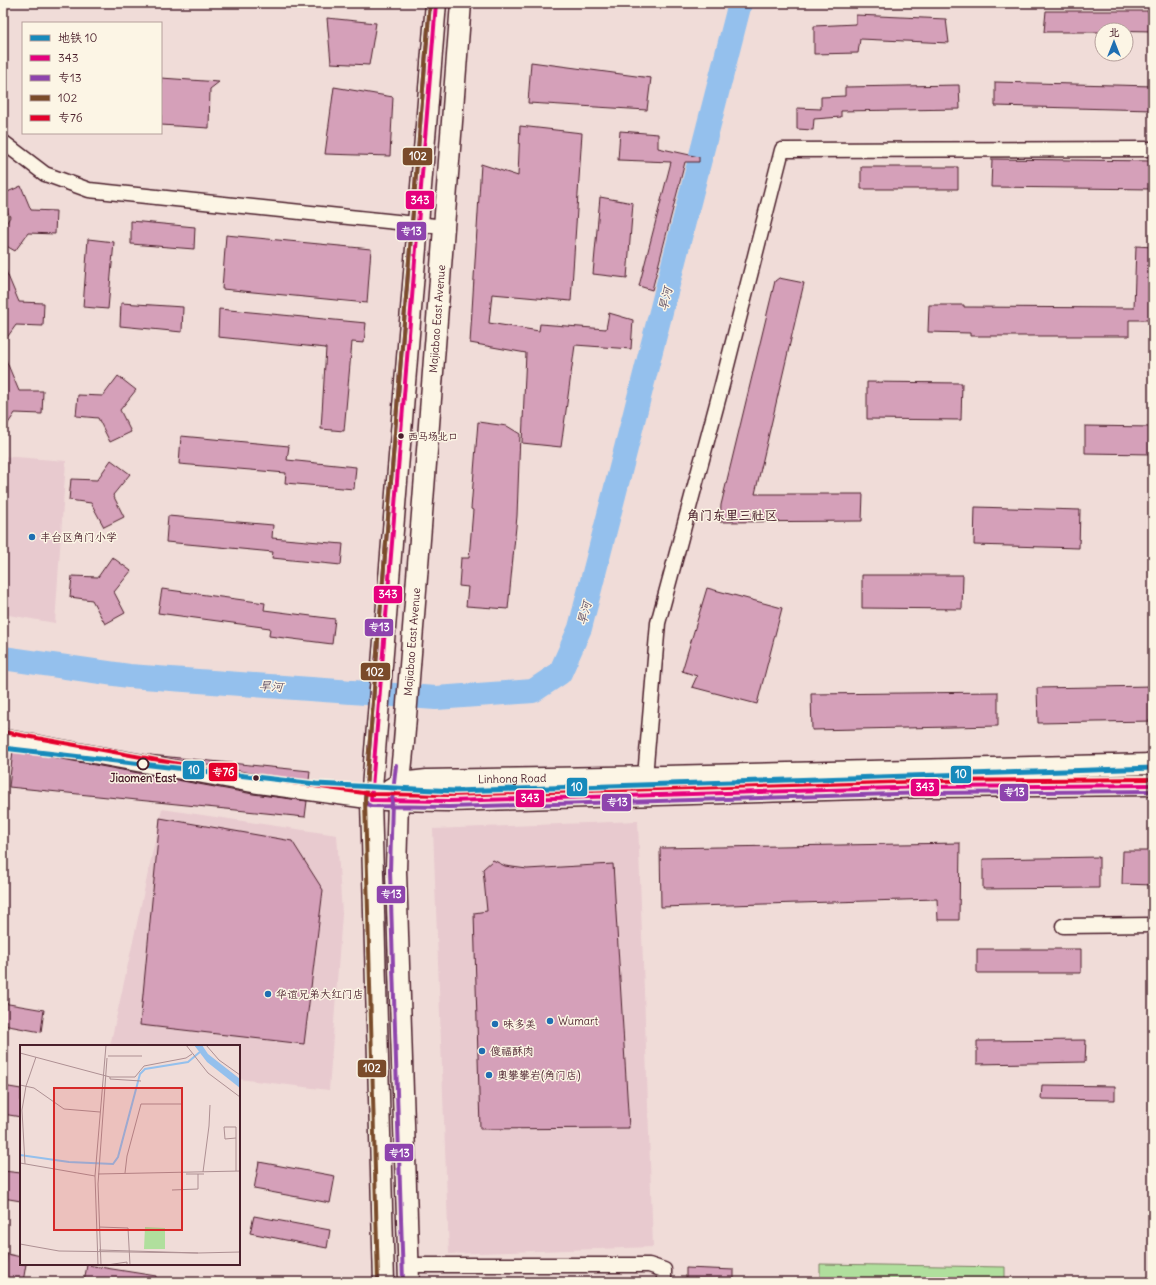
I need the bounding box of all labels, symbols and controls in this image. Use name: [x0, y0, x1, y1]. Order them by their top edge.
legend: [22, 22, 162, 134]
north arrow: [1094, 22, 1134, 62]
text: 北: [1109, 25, 1120, 39]
text: 地铁 10: [58, 30, 98, 45]
text: 343: [58, 50, 79, 65]
text: 专13: [58, 70, 82, 85]
text: 102: [58, 90, 78, 105]
text: 专76: [58, 110, 83, 125]
line badge: 102: [402, 147, 433, 166]
text: 102: [409, 149, 427, 163]
line badge: 343: [405, 190, 435, 210]
text: 343: [411, 193, 429, 207]
line badge: 专13: [396, 221, 427, 241]
text: 专13: [400, 224, 422, 238]
street label: Majiabao East Avenue: [426, 264, 448, 373]
water label: 旱河: [655, 284, 676, 312]
place label: 西马场北口: [408, 430, 458, 443]
marker: 西马场北口: [396, 431, 406, 441]
district label: 角门东里三社区: [686, 507, 778, 524]
place label: 丰台区角门小学: [40, 530, 117, 544]
marker: 丰台区角门小学: [27, 532, 37, 542]
line badge: 343: [373, 585, 403, 604]
text: 343: [379, 587, 397, 601]
street label: Majiabao East Avenue: [401, 587, 423, 696]
water label: 旱河: [574, 598, 595, 627]
line badge: 专13: [364, 618, 394, 637]
text: 专13: [368, 620, 390, 634]
line badge: 102: [360, 662, 391, 681]
text: 102: [366, 665, 384, 679]
water label: 旱河: [258, 678, 285, 694]
marker: Jiaomen East: [136, 757, 150, 771]
line badge: 10: [182, 760, 205, 780]
line badge: 专76: [208, 762, 238, 782]
text: 10: [188, 763, 200, 777]
text: 专76: [212, 765, 234, 779]
line badge: 10: [950, 765, 972, 784]
text: 10: [955, 767, 967, 781]
place label: Jiaomen East: [110, 771, 177, 785]
street label: Linhong Road: [478, 771, 547, 786]
unlabelled marker: [251, 773, 261, 783]
line badge: 10: [566, 777, 588, 797]
line badge: 343: [910, 778, 940, 797]
text: 10: [571, 780, 583, 794]
text: 343: [916, 780, 934, 794]
line badge: 专13: [999, 783, 1029, 802]
text: 专13: [1003, 785, 1025, 799]
line badge: 343: [515, 789, 545, 808]
text: 343: [521, 791, 539, 805]
line badge: 专13: [601, 793, 632, 812]
text: 专13: [606, 795, 628, 809]
line badge: 专13: [376, 885, 406, 904]
text: 专13: [380, 887, 402, 901]
place label: 华谊兄弟大红门店: [276, 987, 364, 1001]
marker: 华谊兄弟大红门店: [263, 989, 273, 999]
place label: Wumart: [558, 1014, 599, 1028]
marker: Wumart: [545, 1016, 555, 1026]
place label: 味多美: [503, 1017, 536, 1031]
marker: 味多美: [490, 1019, 500, 1029]
place label: 傻福酥肉: [490, 1044, 534, 1058]
inset map: [20, 1045, 240, 1265]
marker: 傻福酥肉: [477, 1046, 487, 1056]
line badge: 102: [357, 1059, 387, 1078]
text: 102: [363, 1061, 381, 1075]
place label: 奥攀攀岩(角门店): [497, 1068, 581, 1082]
marker: 奥攀攀岩(角门店): [484, 1070, 494, 1080]
line badge: 专13: [384, 1143, 414, 1162]
text: 专13: [388, 1146, 410, 1160]

